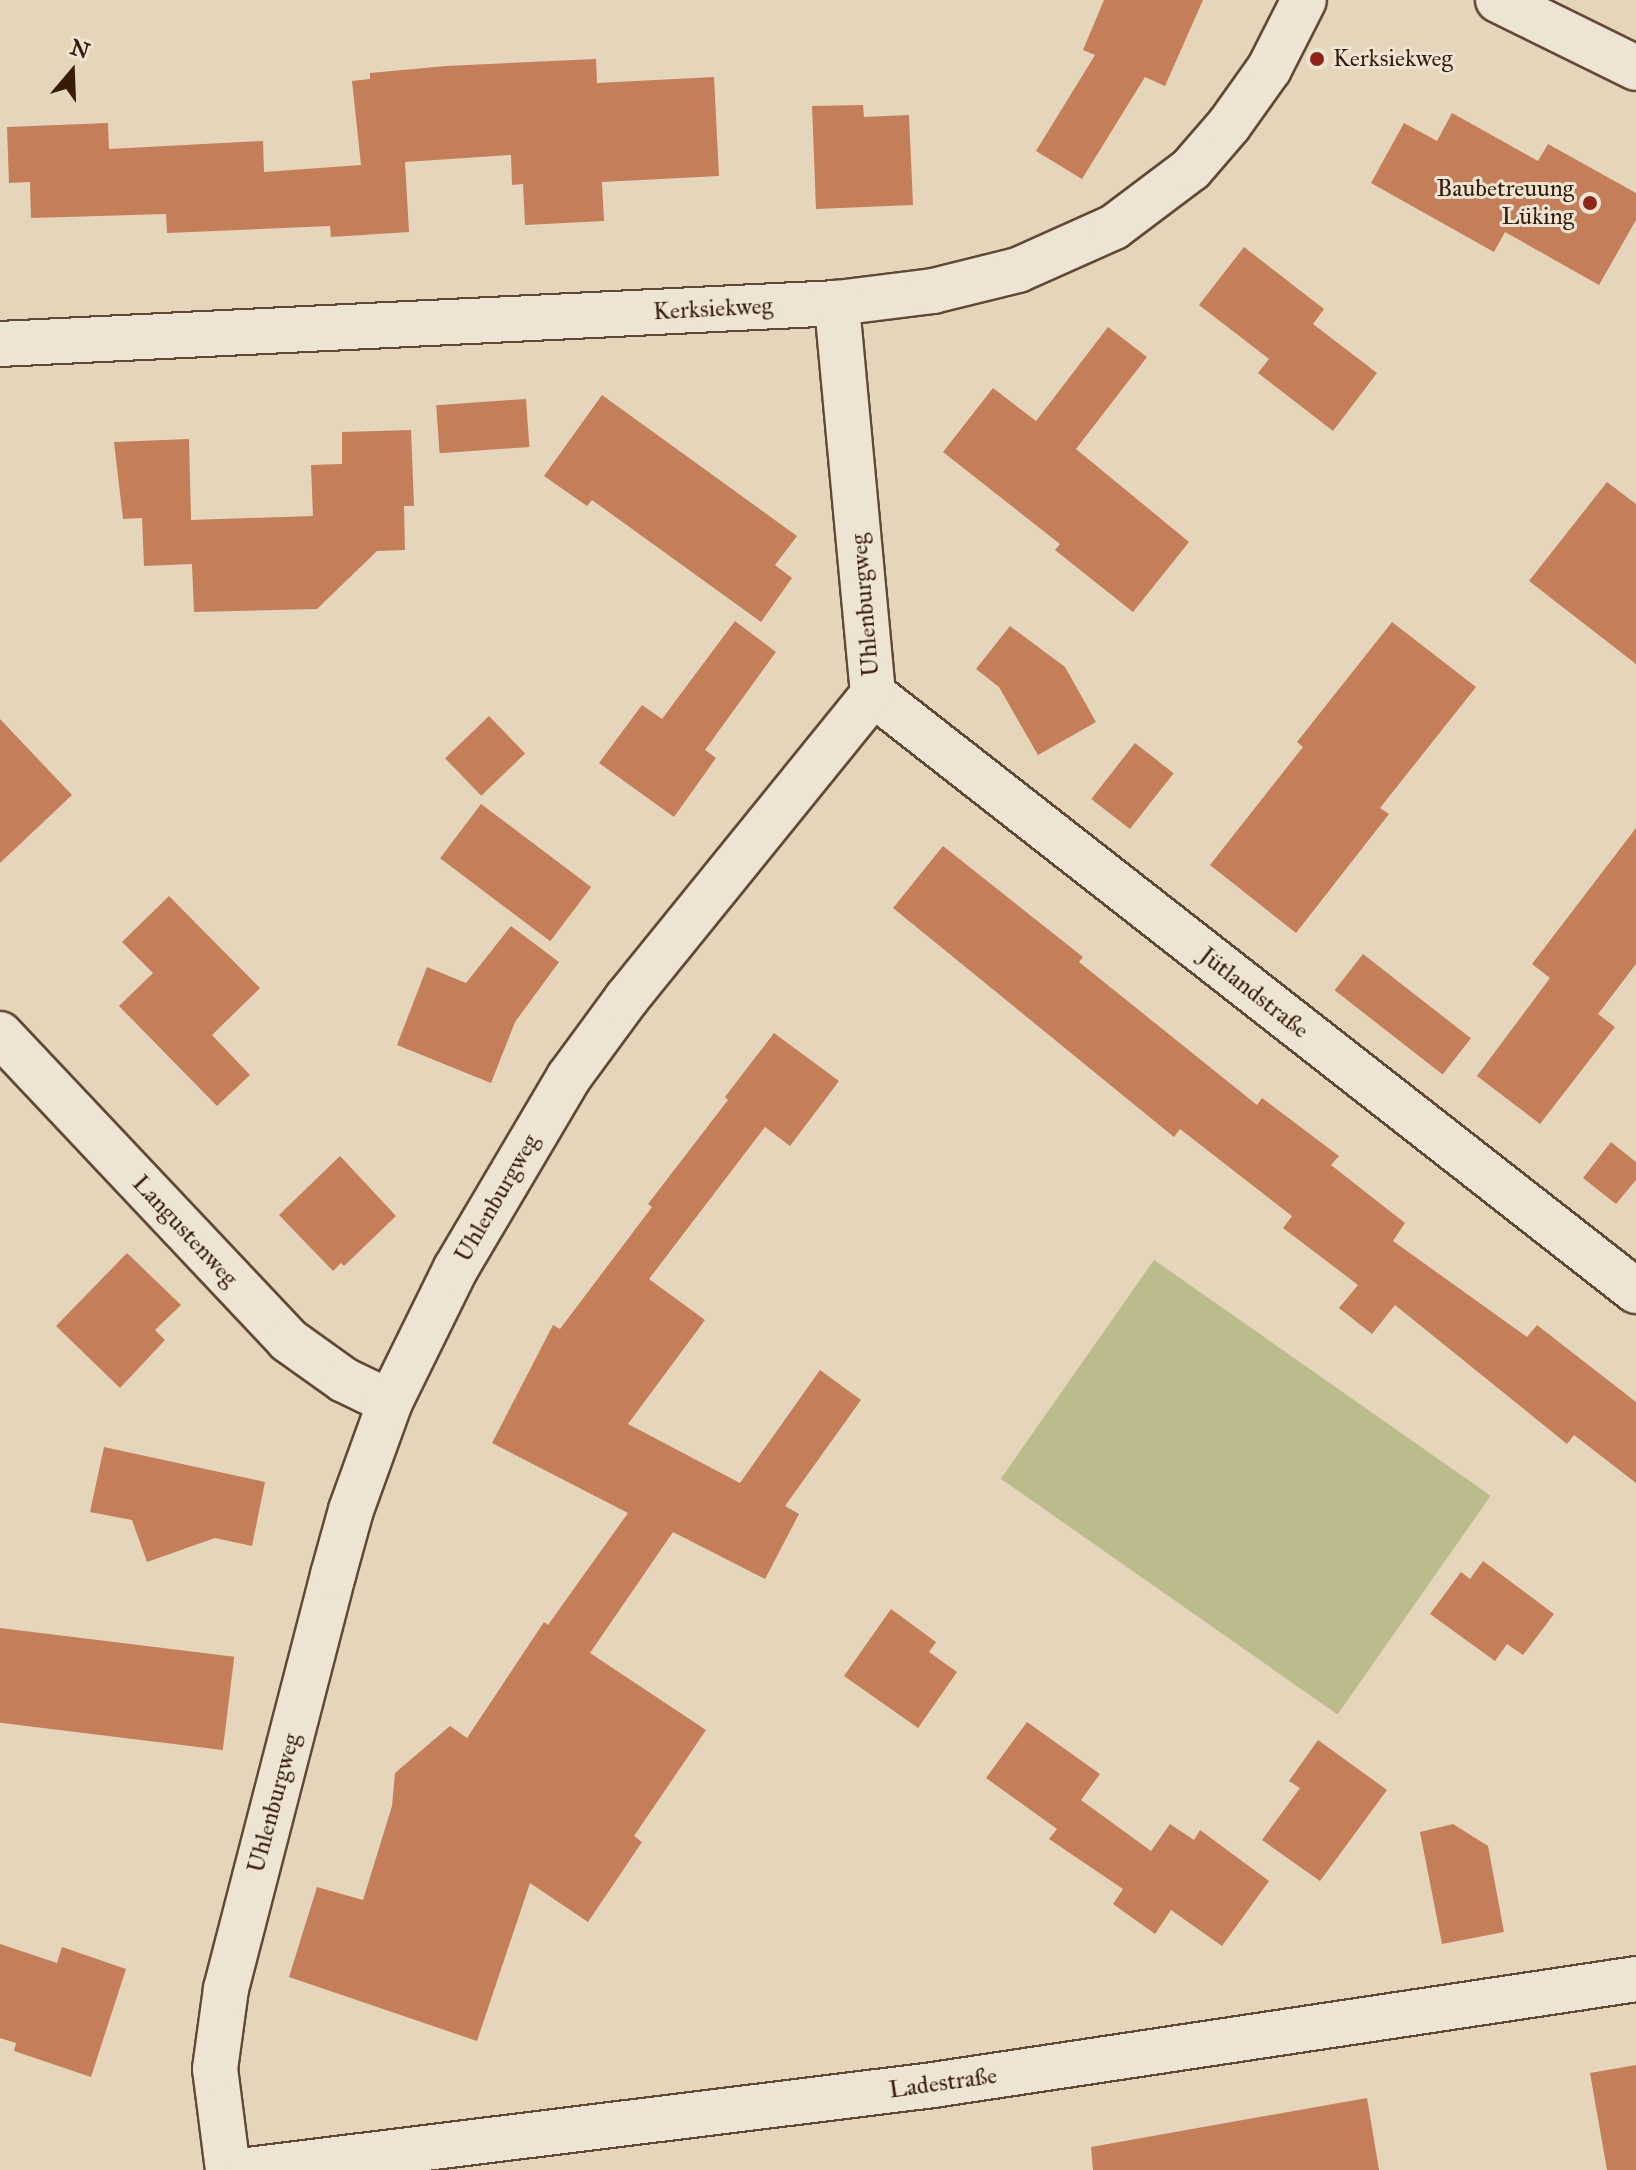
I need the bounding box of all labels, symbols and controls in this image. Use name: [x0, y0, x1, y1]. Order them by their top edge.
north arrow: [32, 32, 112, 112]
text: N: [67, 33, 93, 65]
place label: Kerksiekweg: [1333, 45, 1453, 73]
marker: Kerksiekweg: [1308, 50, 1326, 68]
place label: Baubetreuung Lüking: [1436, 175, 1574, 231]
marker: Baubetreuung Lüking: [1581, 194, 1599, 212]
street label: Kerksiekweg: [652, 291, 774, 327]
street label: Uhlenburgweg: [844, 532, 886, 678]
street label: Jütlandstraße: [1194, 941, 1314, 1045]
street label: Uhlenburgweg: [449, 1129, 545, 1267]
street label: Langustenweg: [126, 1169, 244, 1293]
street label: Uhlenburgweg: [242, 1730, 306, 1876]
street label: Ladestraße: [887, 2061, 999, 2105]

